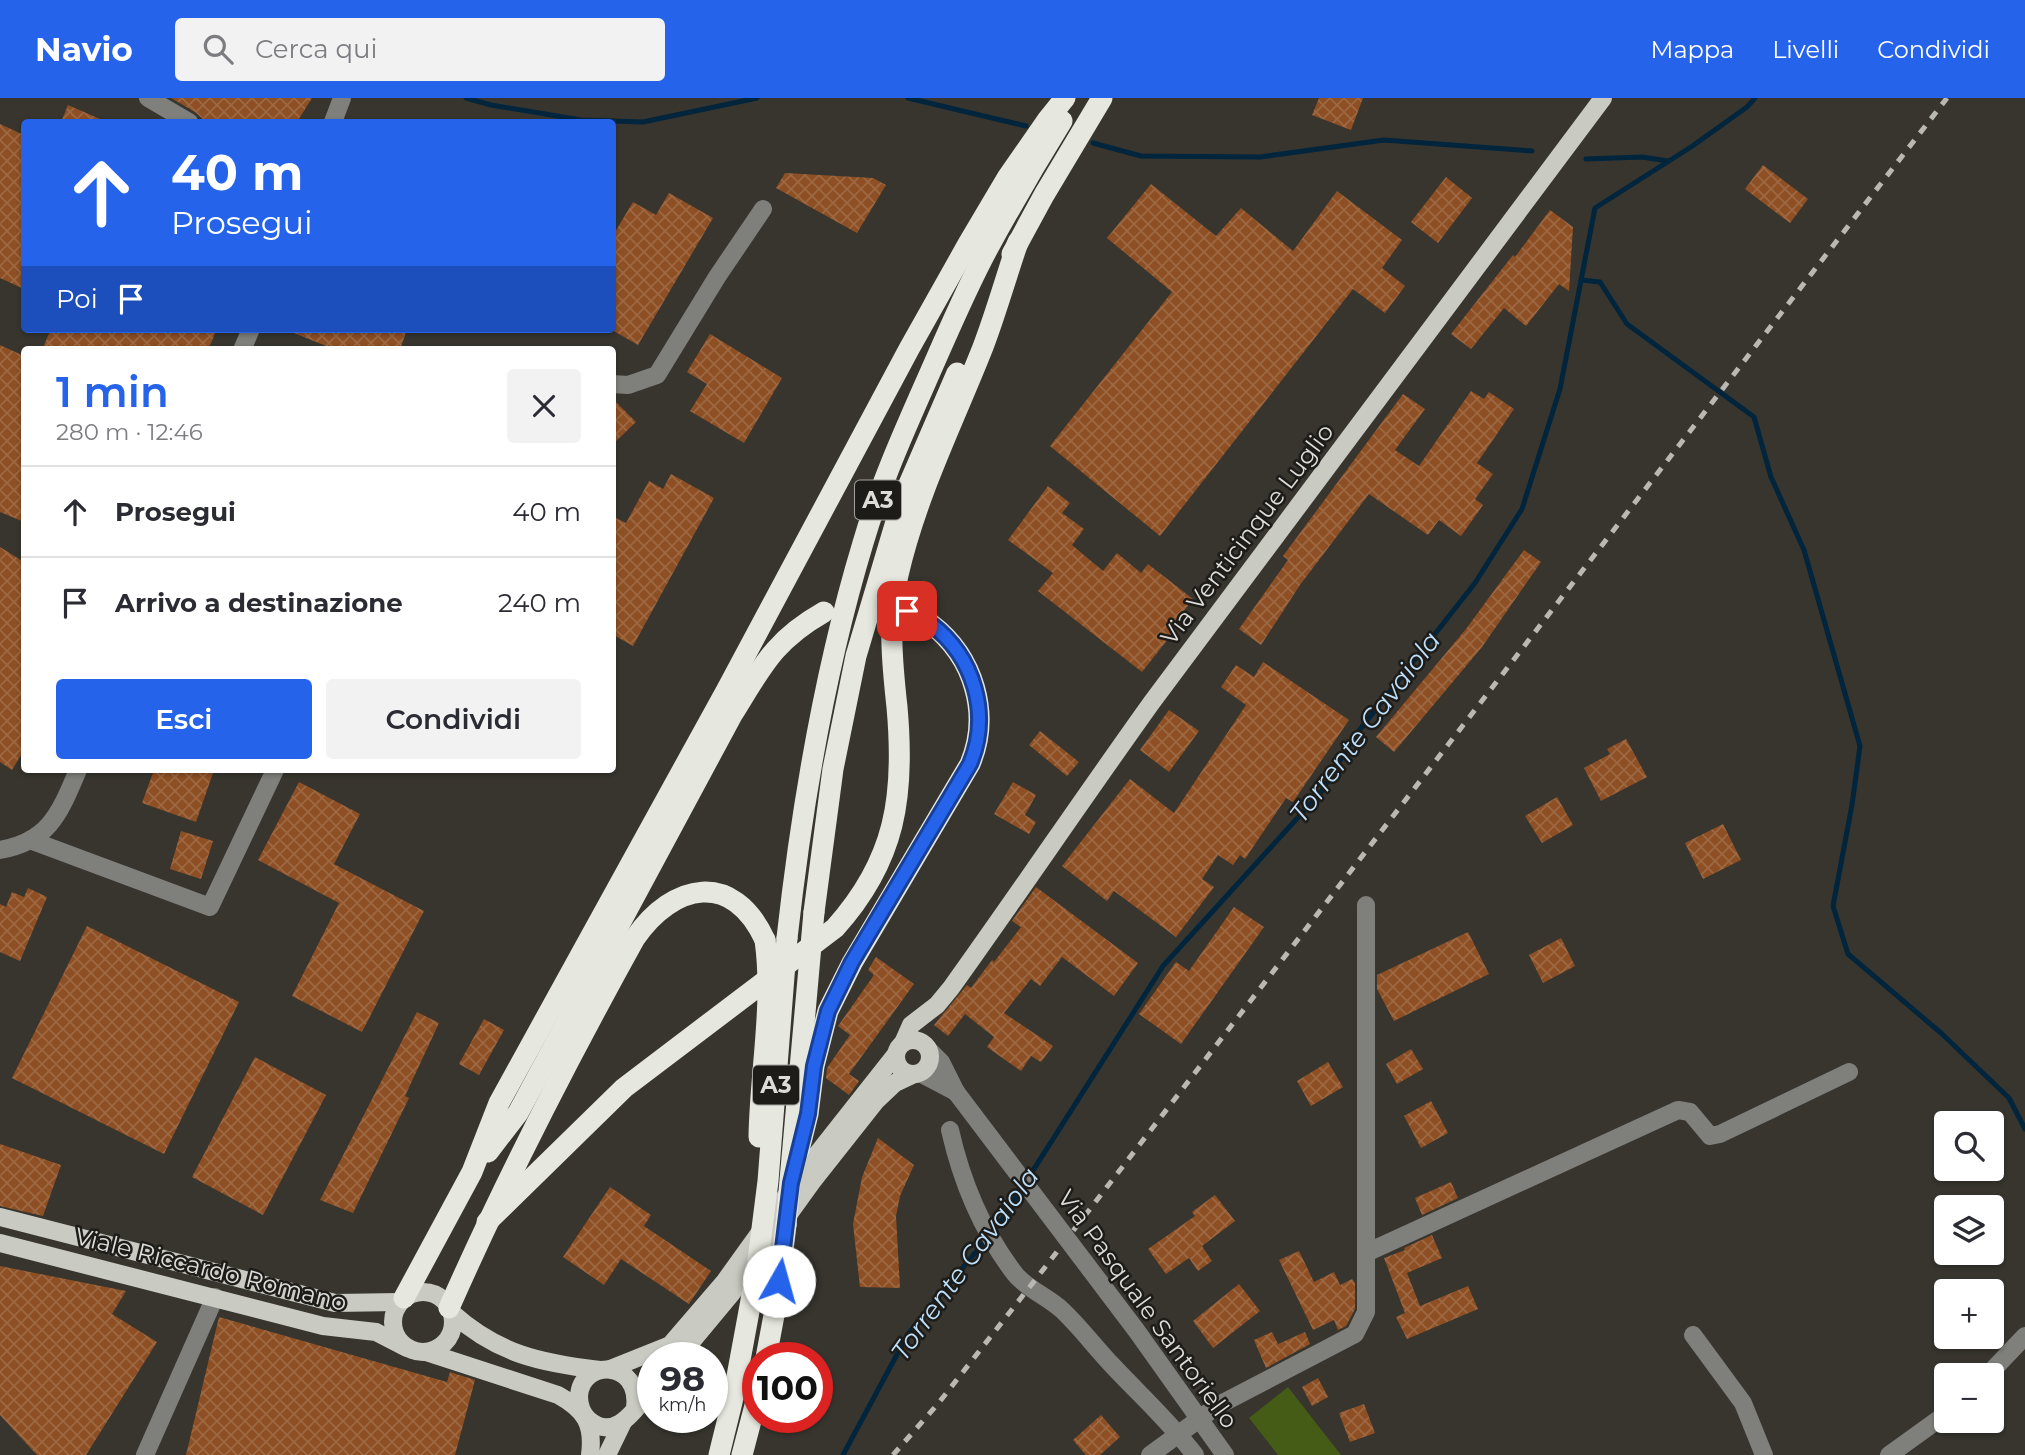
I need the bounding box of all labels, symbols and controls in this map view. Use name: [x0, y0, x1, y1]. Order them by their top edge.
search box: [175, 18, 665, 81]
text: Navio: [35, 29, 133, 69]
icon: search: [199, 30, 237, 68]
text: Cerca qui: [255, 33, 378, 65]
text: Mappa: [1651, 35, 1734, 64]
text: Livelli: [1772, 35, 1839, 64]
text: Condividi: [1877, 35, 1990, 64]
text: 40 m: [171, 143, 303, 202]
icon: ahead: [56, 147, 147, 238]
text: Prosegui: [171, 203, 313, 242]
icon: arrive: [112, 280, 150, 318]
text: Poi: [56, 283, 98, 315]
text: 1 min: [56, 366, 169, 418]
button: close: [507, 369, 581, 443]
text: 280 m · 12:46: [56, 418, 203, 446]
street label: Via Venticinque Luglio: [1154, 418, 1340, 650]
road number: A3: [855, 480, 901, 520]
icon: ahead: [56, 493, 94, 531]
text: Prosegui: [115, 496, 236, 528]
text: 40 m: [512, 496, 581, 528]
pin: [877, 581, 937, 641]
icon: arrive: [56, 584, 94, 622]
text: Arrivo a destinazione: [115, 587, 403, 619]
text: 240 m: [498, 587, 581, 619]
icon: arrive: [888, 592, 926, 630]
water label: Torrente Cavaiola: [1283, 625, 1447, 829]
button: Esci: [56, 679, 312, 759]
button: Condividi: [326, 679, 581, 759]
road number: A3: [753, 1066, 799, 1104]
map controls: [1934, 1111, 2004, 1433]
button: search: [1934, 1111, 2004, 1181]
water label: Torrente Cavaiola: [884, 1161, 1046, 1367]
street label: Via Pasquale Santoriello: [1052, 1184, 1244, 1434]
button: layers: [1934, 1195, 2004, 1265]
street label: Viale Riccardo Romano: [72, 1221, 350, 1317]
position arrow: [742, 1244, 816, 1318]
button: +: [1934, 1279, 2004, 1349]
speed limit sign: 100: [742, 1342, 833, 1433]
text: 98: [660, 1357, 705, 1400]
button: −: [1934, 1363, 2004, 1433]
text: km/h: [658, 1394, 707, 1416]

